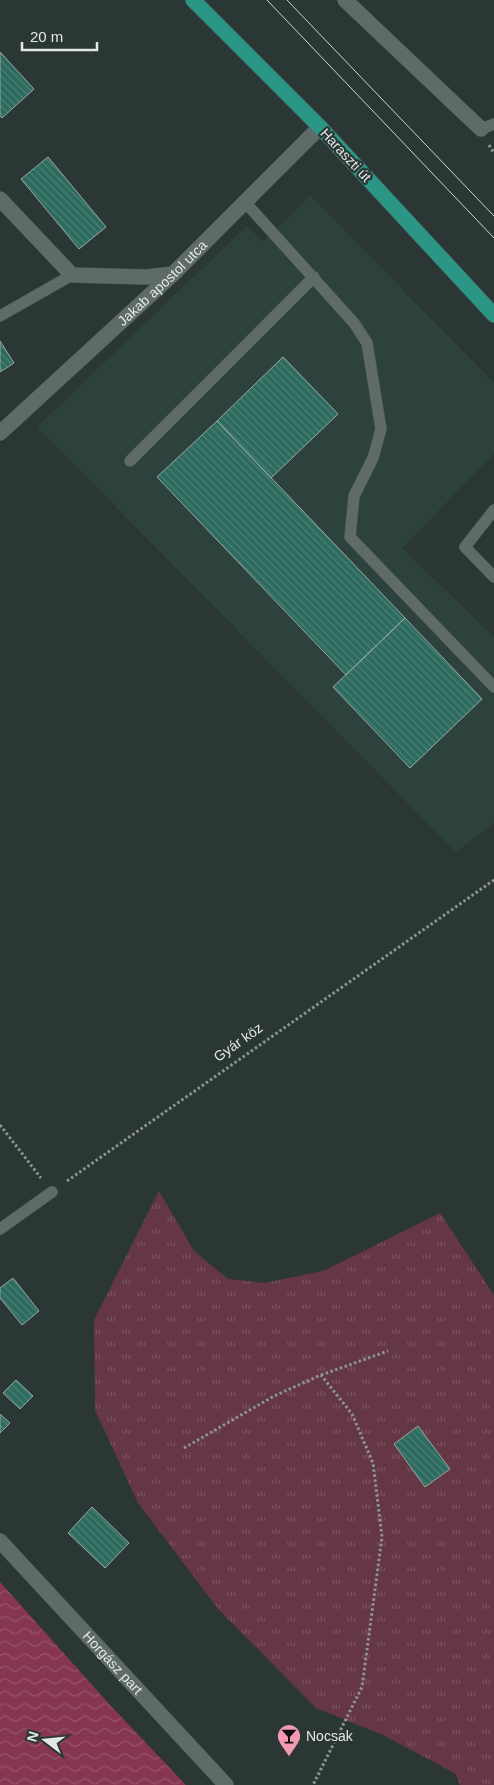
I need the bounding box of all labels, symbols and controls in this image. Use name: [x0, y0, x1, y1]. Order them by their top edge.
scale bar: [22, 20, 98, 52]
text: 20 m: [30, 28, 63, 45]
street label: Haraszti út: [317, 125, 375, 185]
street label: Jakab apostol utca: [114, 237, 210, 329]
street label: Gyár köz: [210, 1019, 266, 1065]
street label: Horgász part: [80, 1628, 146, 1698]
north arrow: [20, 1715, 70, 1765]
bar icon: Nocsak: [276, 1723, 302, 1757]
place label: Nocsak: [306, 1728, 354, 1744]
text: N: [23, 1729, 42, 1743]

